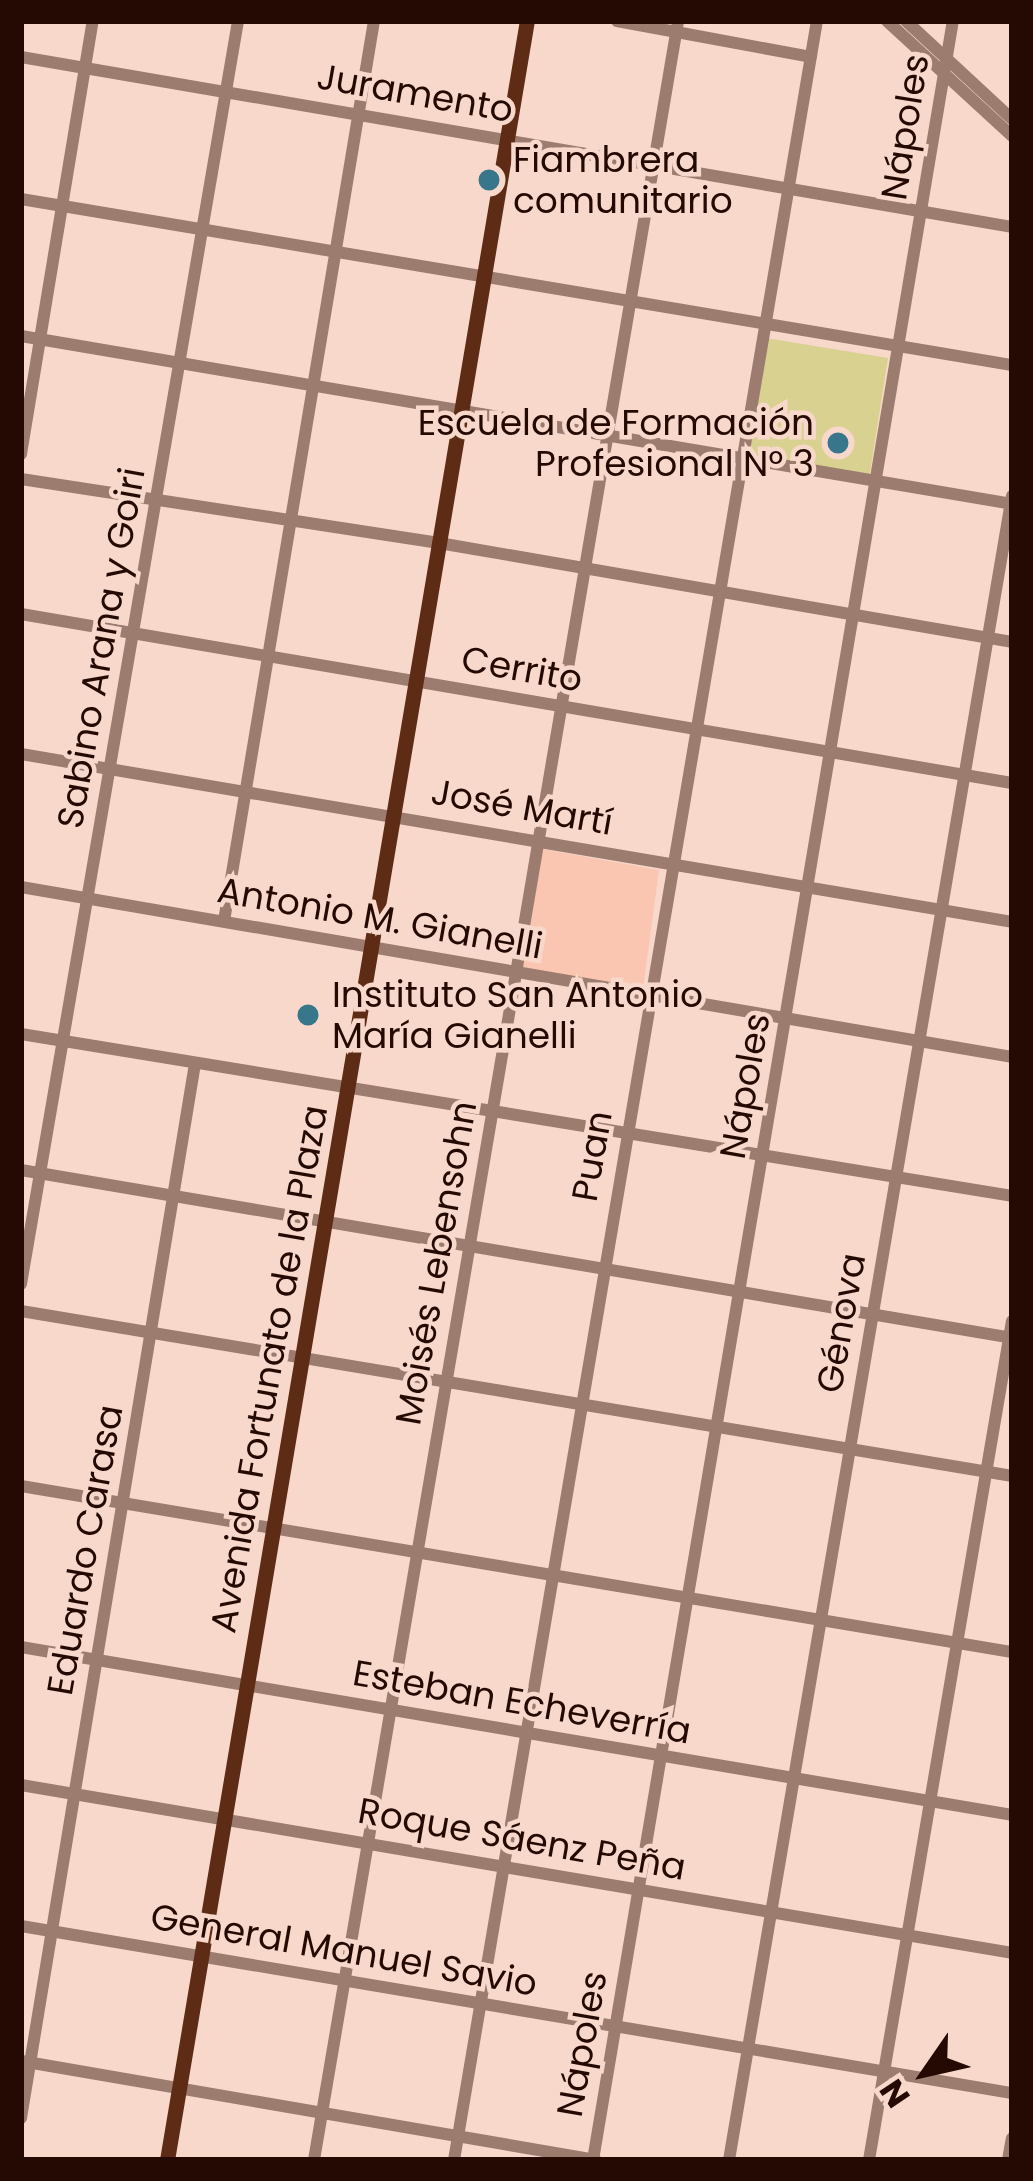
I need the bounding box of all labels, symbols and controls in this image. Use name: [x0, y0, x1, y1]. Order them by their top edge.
street label: Nápoles: [872, 51, 938, 203]
street label: Juramento: [314, 54, 516, 132]
place label: Fiambrera comunitario: [513, 137, 733, 222]
marker: Fiambrera comunitario: [476, 167, 502, 193]
place label: Escuela de Formación Profesional N° 3: [418, 400, 814, 485]
marker: Escuela de Formación Profesional N° 3: [825, 430, 851, 456]
street label: Sabino Arana y Goiri: [48, 464, 154, 832]
street label: Cerrito: [458, 637, 586, 701]
street label: José Martí: [428, 770, 616, 844]
street label: Antonio M. Gianelli: [214, 868, 546, 968]
place label: Instituto San Antonio María Gianelli: [332, 972, 703, 1057]
marker: Instituto San Antonio María Gianelli: [295, 1002, 321, 1028]
street label: Nápoles: [711, 1010, 779, 1162]
street label: Moisés Lebensohn: [386, 1098, 486, 1428]
street label: Avenida Fortunato de la Plaza: [201, 1102, 337, 1636]
street label: Puan: [563, 1107, 621, 1205]
street label: Génova: [807, 1250, 875, 1396]
street label: Eduardo Carasa: [38, 1402, 132, 1698]
street label: Esteban Echeverría: [350, 1651, 694, 1753]
street label: Roque Sáenz Peña: [355, 1789, 689, 1889]
street label: General Manuel Savio: [147, 1895, 541, 2005]
street label: Nápoles: [548, 1968, 616, 2120]
north arrow: [865, 2013, 985, 2133]
text: N: [868, 2070, 921, 2117]

